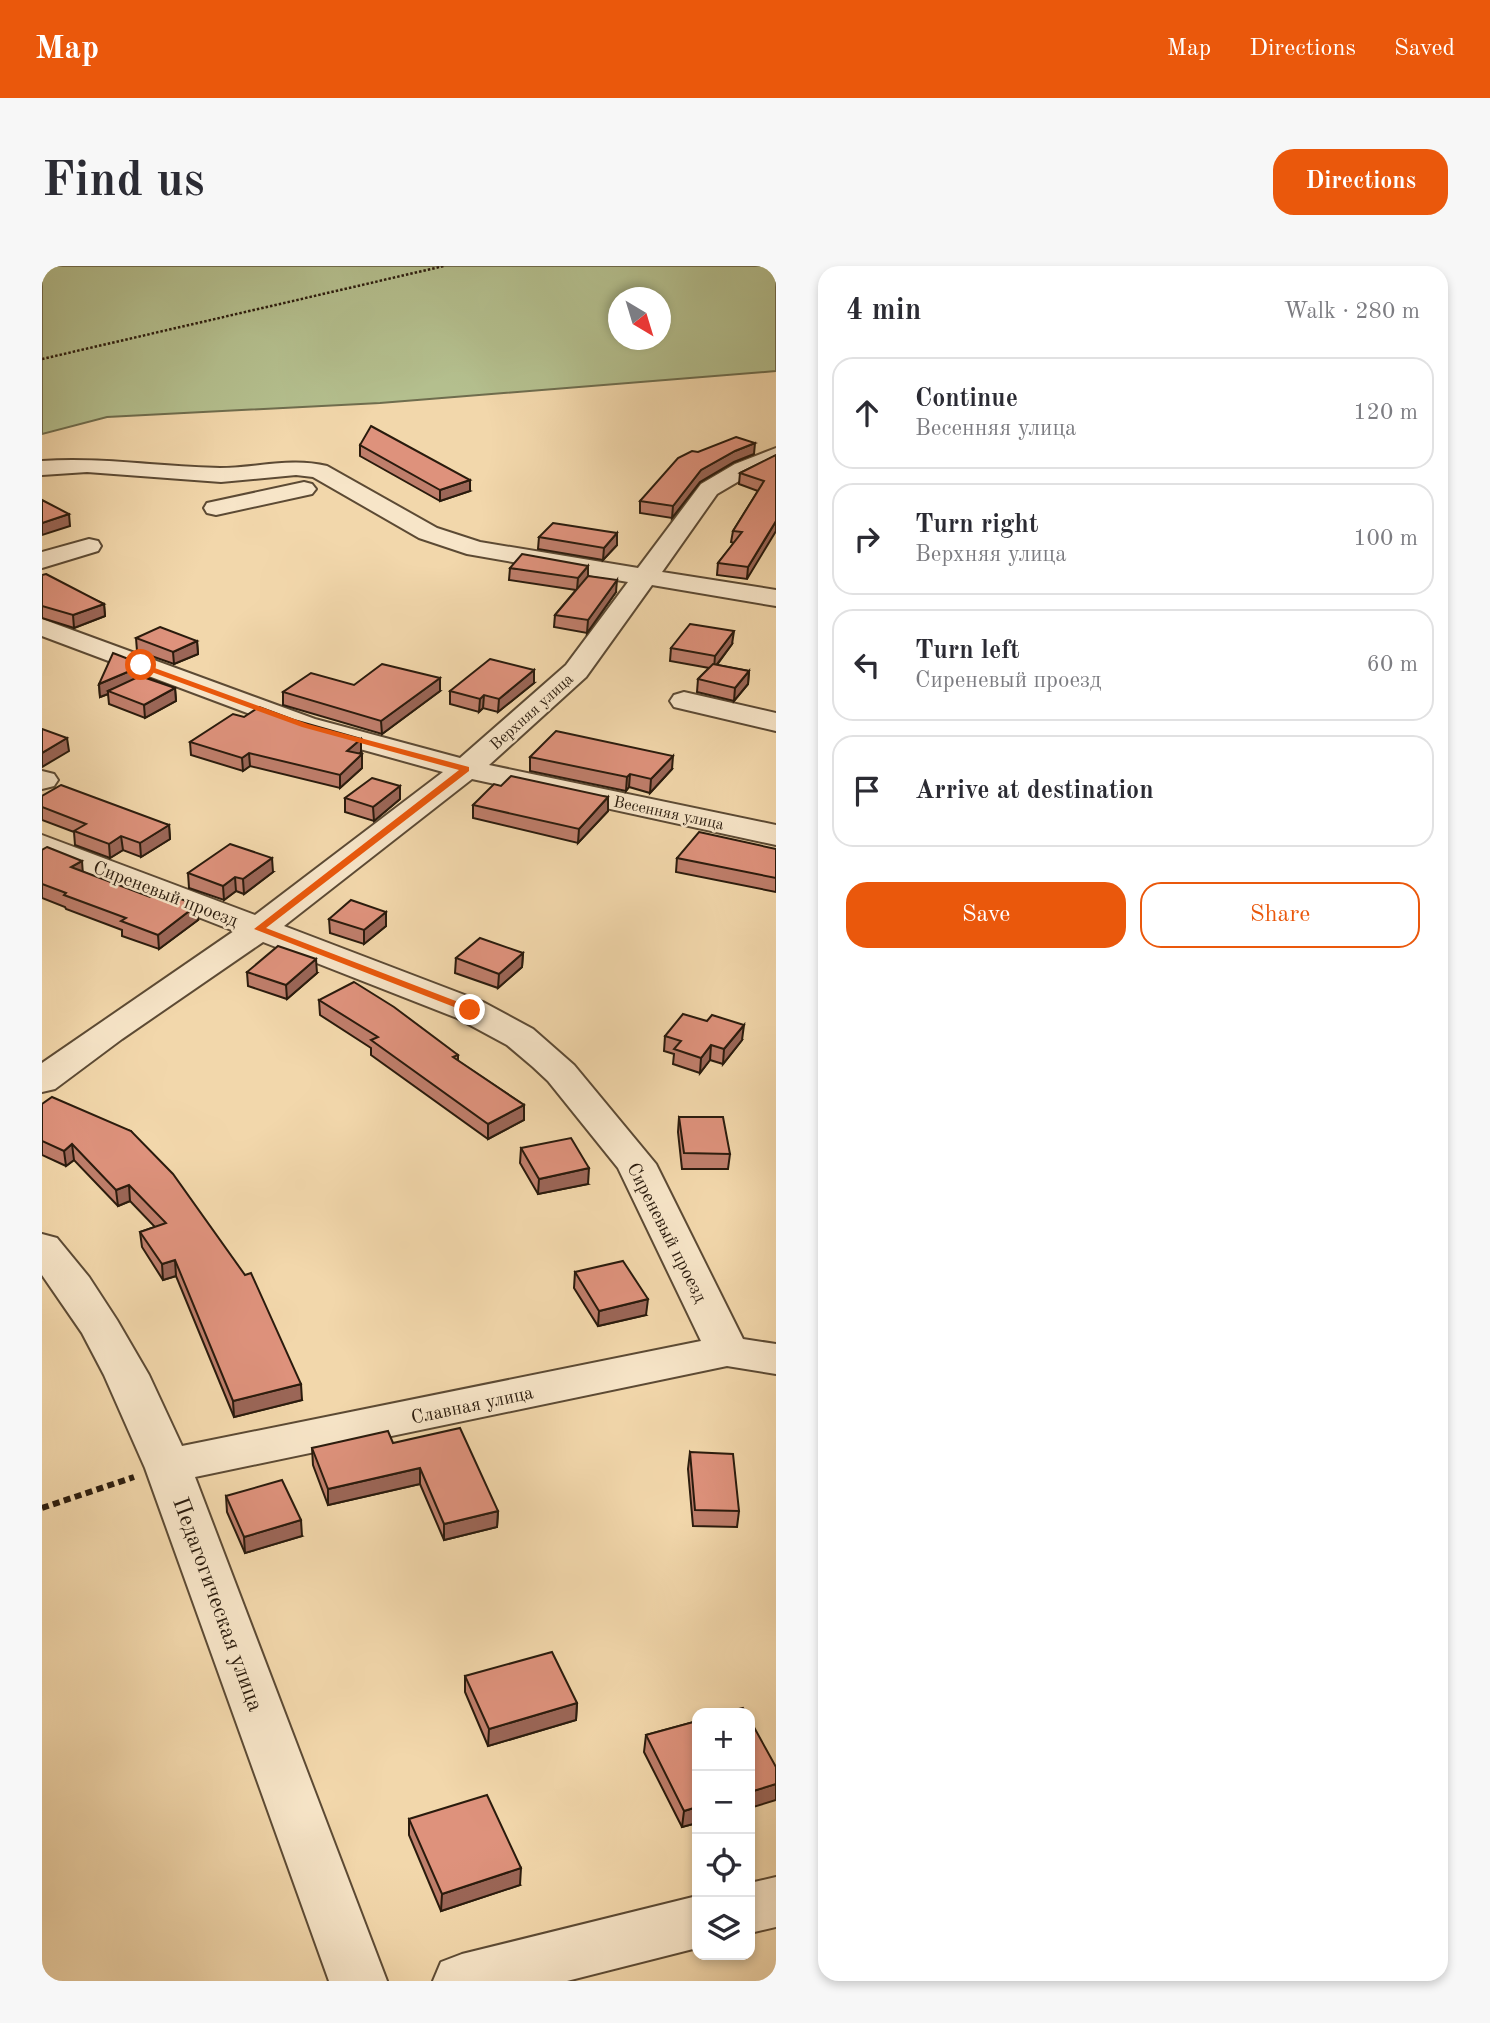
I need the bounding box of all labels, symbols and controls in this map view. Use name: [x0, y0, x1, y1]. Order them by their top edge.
text: Map: [35, 33, 99, 66]
text: Map: [1167, 37, 1211, 61]
text: Directions: [1249, 37, 1356, 61]
text: Saved: [1394, 37, 1455, 61]
button: Directions: [1273, 149, 1448, 215]
text: Find us: [42, 158, 205, 207]
north arrow: [608, 287, 671, 350]
text: 4 min: [846, 296, 921, 326]
text: Walk · 280 m: [1284, 300, 1420, 323]
text: Continue: [915, 386, 1018, 412]
icon: ahead: [848, 394, 886, 432]
text: 120 m: [1353, 401, 1418, 424]
text: Весенняя улица: [915, 417, 1076, 440]
text: Turn right: [915, 512, 1038, 538]
icon: right: [848, 520, 886, 558]
text: 100 m: [1353, 527, 1418, 550]
text: Верхняя улица: [915, 543, 1067, 566]
text: Turn left: [915, 638, 1020, 664]
icon: left: [848, 646, 886, 684]
route start: [125, 649, 156, 680]
text: 60 m: [1367, 653, 1418, 676]
text: Сиреневый проезд: [915, 669, 1101, 692]
street label: Верхняя улица: [488, 671, 577, 754]
icon: arrive: [848, 772, 886, 810]
text: Arrive at destination: [915, 778, 1154, 804]
street label: Весенняя улица: [612, 794, 725, 833]
street label: Сиреневый проезд: [90, 859, 241, 932]
button: Save: [846, 882, 1126, 948]
button: Share: [1140, 882, 1420, 948]
route end: [454, 994, 485, 1025]
street label: Сиреневый проезд: [622, 1160, 709, 1307]
street label: Славная улица: [410, 1384, 536, 1429]
street label: Педагогическая улица: [168, 1494, 267, 1715]
map controls: [692, 1708, 755, 1960]
button: +: [692, 1708, 755, 1771]
button: −: [692, 1771, 755, 1834]
button: locate: [692, 1834, 755, 1897]
button: layers: [692, 1897, 755, 1960]

